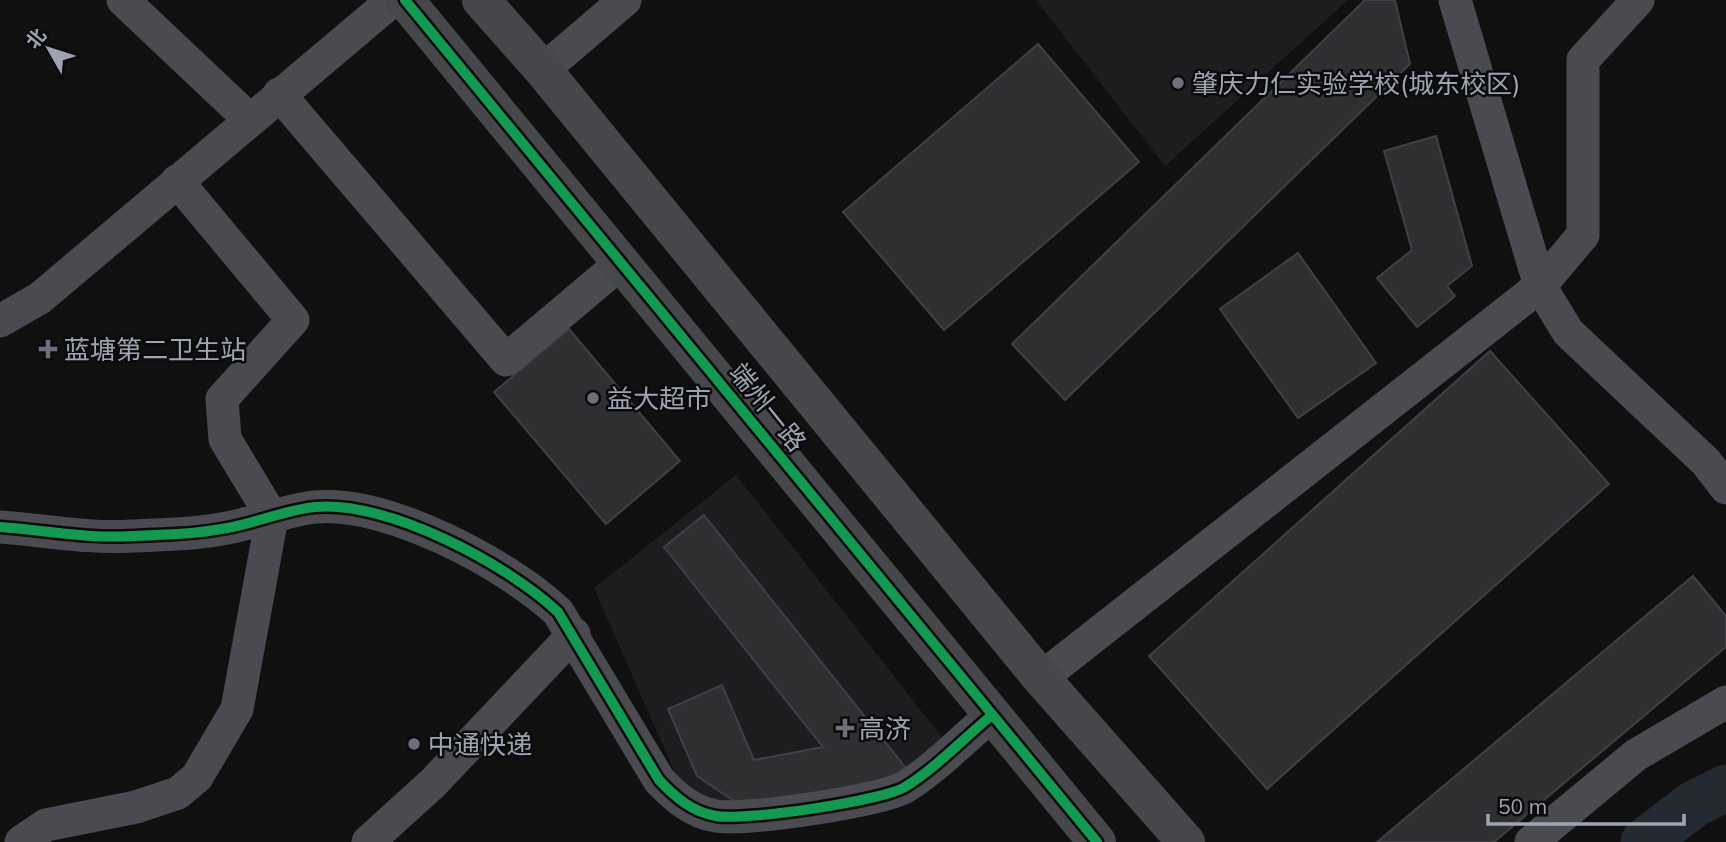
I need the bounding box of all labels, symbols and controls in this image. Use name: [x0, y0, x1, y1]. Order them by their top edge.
north arrow: [14, 14, 84, 84]
text: 北: [20, 23, 51, 53]
place label: 肇庆力仁实验学校(城东校区): [1192, 67, 1521, 100]
marker: 肇庆力仁实验学校(城东校区): [1170, 75, 1186, 91]
place label: 蓝塘第二卫生站: [64, 333, 246, 366]
marker: 蓝塘第二卫生站: [38, 339, 58, 359]
street label: 端州一路: [722, 356, 814, 458]
place label: 益大超市: [607, 382, 711, 415]
marker: 益大超市: [585, 390, 601, 406]
place label: 高济: [859, 712, 911, 745]
marker: 高济: [837, 720, 853, 736]
place label: 中通快递: [428, 728, 532, 761]
marker: 中通快递: [406, 736, 422, 752]
scale bar: [1488, 782, 1684, 826]
text: 50 m: [1498, 793, 1547, 819]

